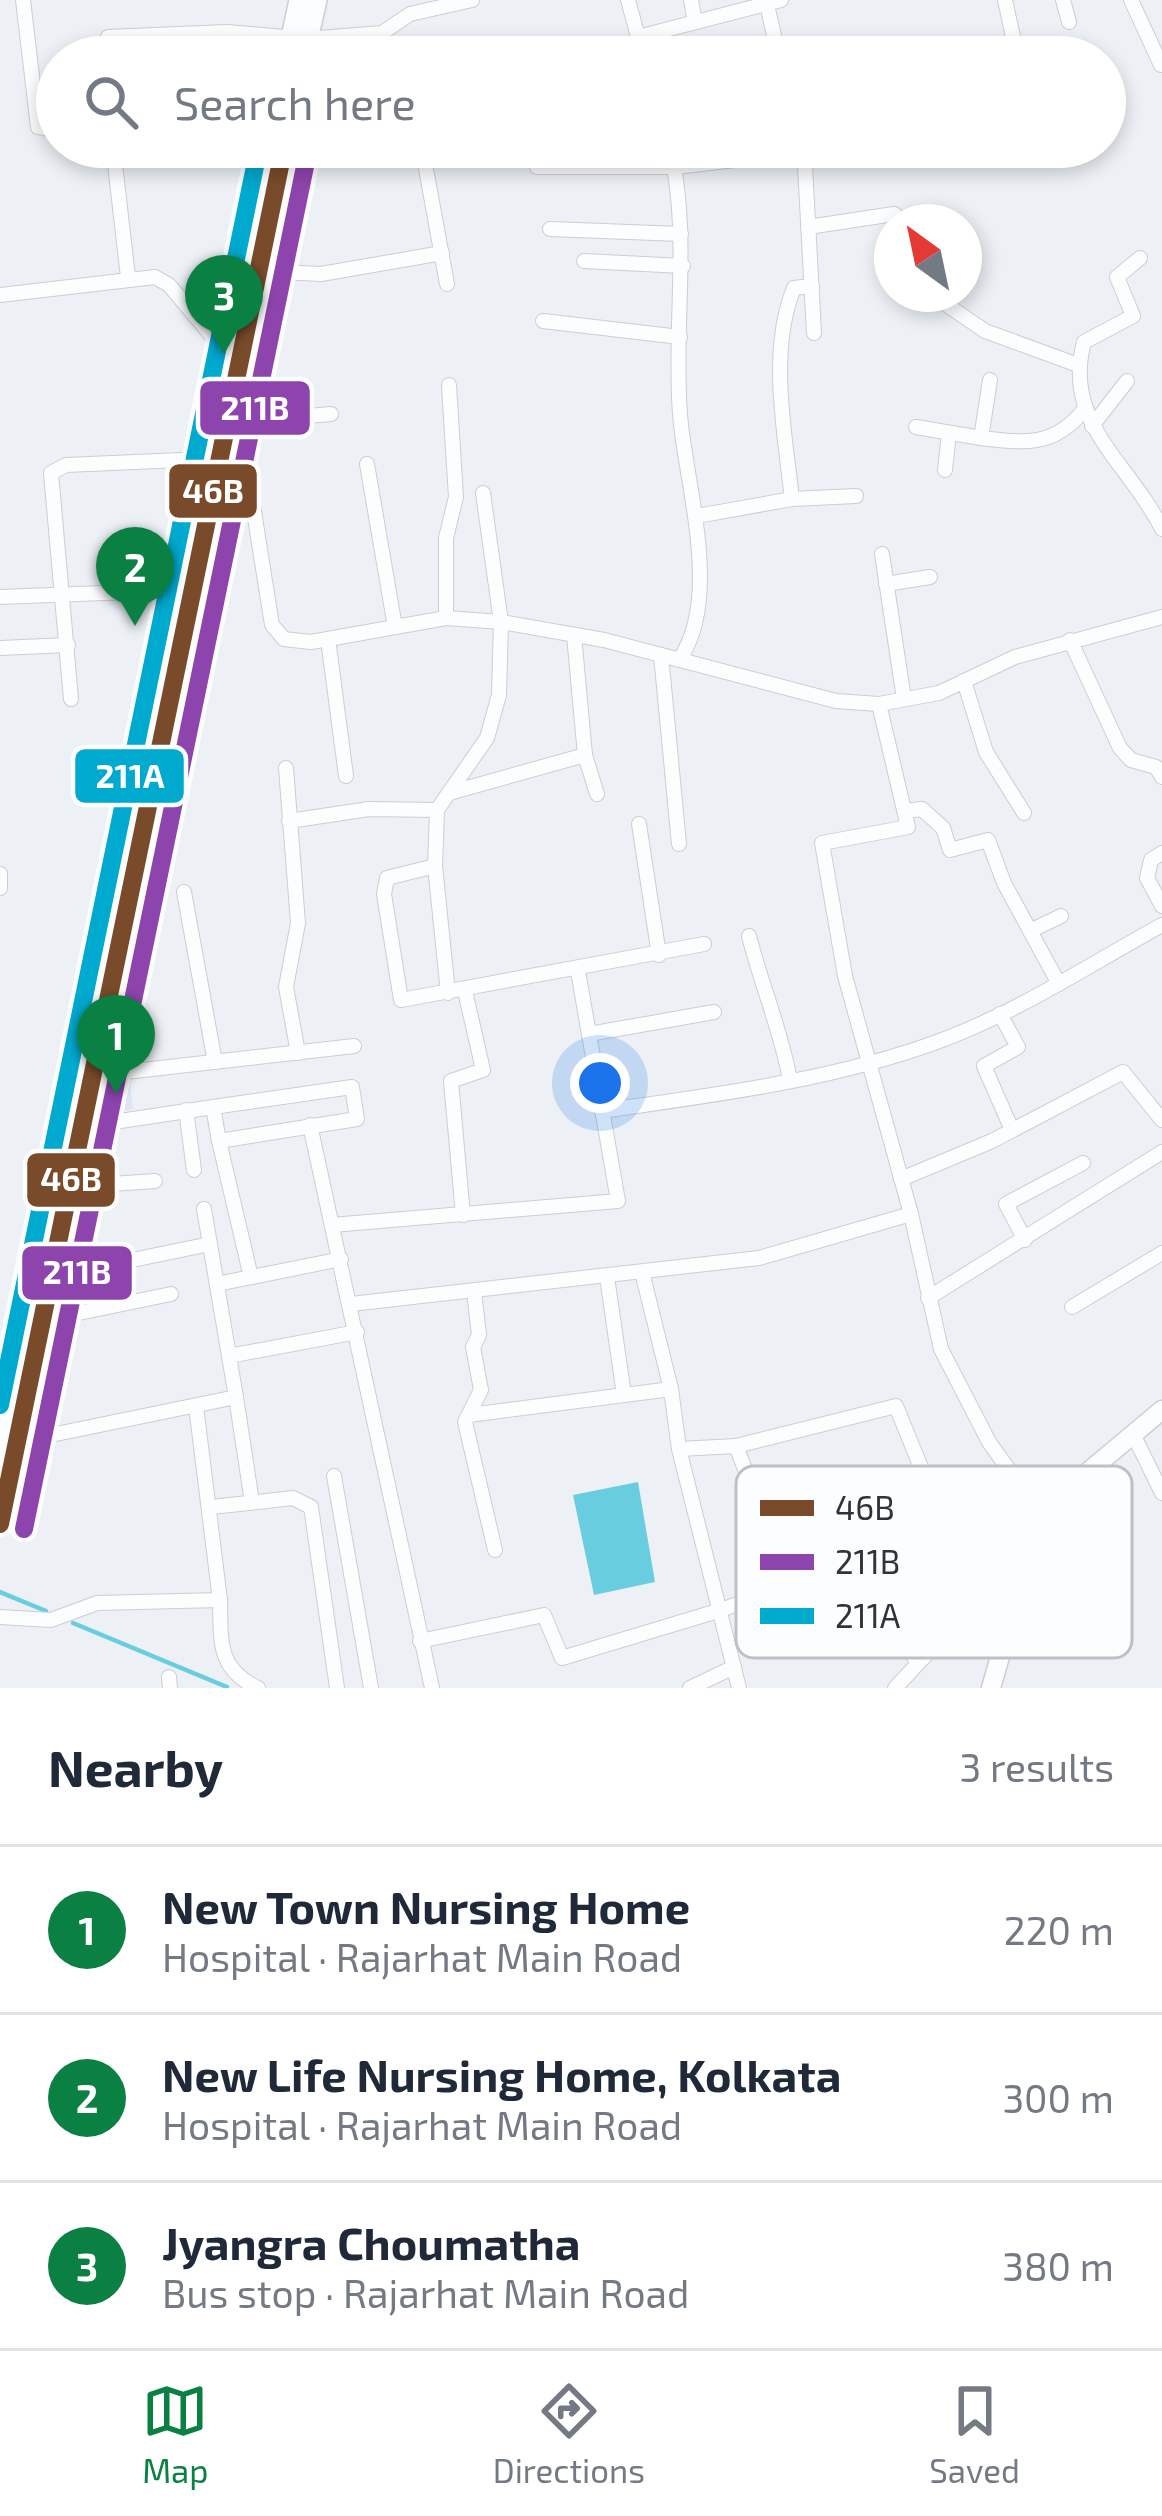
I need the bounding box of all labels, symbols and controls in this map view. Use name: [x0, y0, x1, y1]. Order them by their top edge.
search box: [36, 36, 1126, 168]
icon: search: [78, 69, 144, 135]
text: Search here: [174, 75, 416, 129]
north arrow: [874, 204, 982, 312]
pin: 3: [185, 255, 263, 354]
line badge: 211B: [198, 379, 312, 437]
text: 211B: [221, 387, 289, 427]
line badge: 46B: [167, 462, 259, 520]
text: 46B: [182, 470, 244, 510]
pin: 2: [96, 527, 174, 626]
line badge: 211A: [73, 747, 186, 805]
text: 211A: [95, 755, 165, 795]
pin: 1: [77, 995, 155, 1094]
your location: [570, 1053, 630, 1113]
line badge: 46B: [25, 1151, 117, 1209]
text: 46B: [40, 1158, 102, 1198]
line badge: 211B: [20, 1244, 134, 1302]
text: 211B: [43, 1251, 111, 1291]
legend: [736, 1466, 1132, 1658]
text: 46B: [835, 1487, 895, 1527]
text: 211B: [835, 1541, 900, 1581]
text: 211A: [835, 1595, 901, 1635]
text: Nearby: [48, 1736, 223, 1797]
text: 3 results: [960, 1743, 1114, 1790]
text: New Town Nursing Home: [162, 1879, 690, 1933]
text: 1: [79, 1906, 95, 1953]
text: 220 m: [1004, 1906, 1114, 1953]
text: Hospital · Rajarhat Main Road: [162, 1933, 682, 1980]
text: New Life Nursing Home, Kolkata: [162, 2047, 841, 2101]
text: 2: [76, 2074, 98, 2121]
text: 300 m: [1002, 2074, 1114, 2121]
text: Hospital · Rajarhat Main Road: [162, 2101, 682, 2148]
text: Jyangra Choumatha: [162, 2215, 580, 2269]
text: 3: [76, 2242, 98, 2289]
text: 380 m: [1002, 2242, 1114, 2289]
text: Bus stop · Rajarhat Main Road: [162, 2269, 689, 2316]
tab: Map: [142, 2378, 208, 2490]
tab: Directions: [493, 2378, 645, 2490]
tab: Saved: [929, 2378, 1020, 2490]

